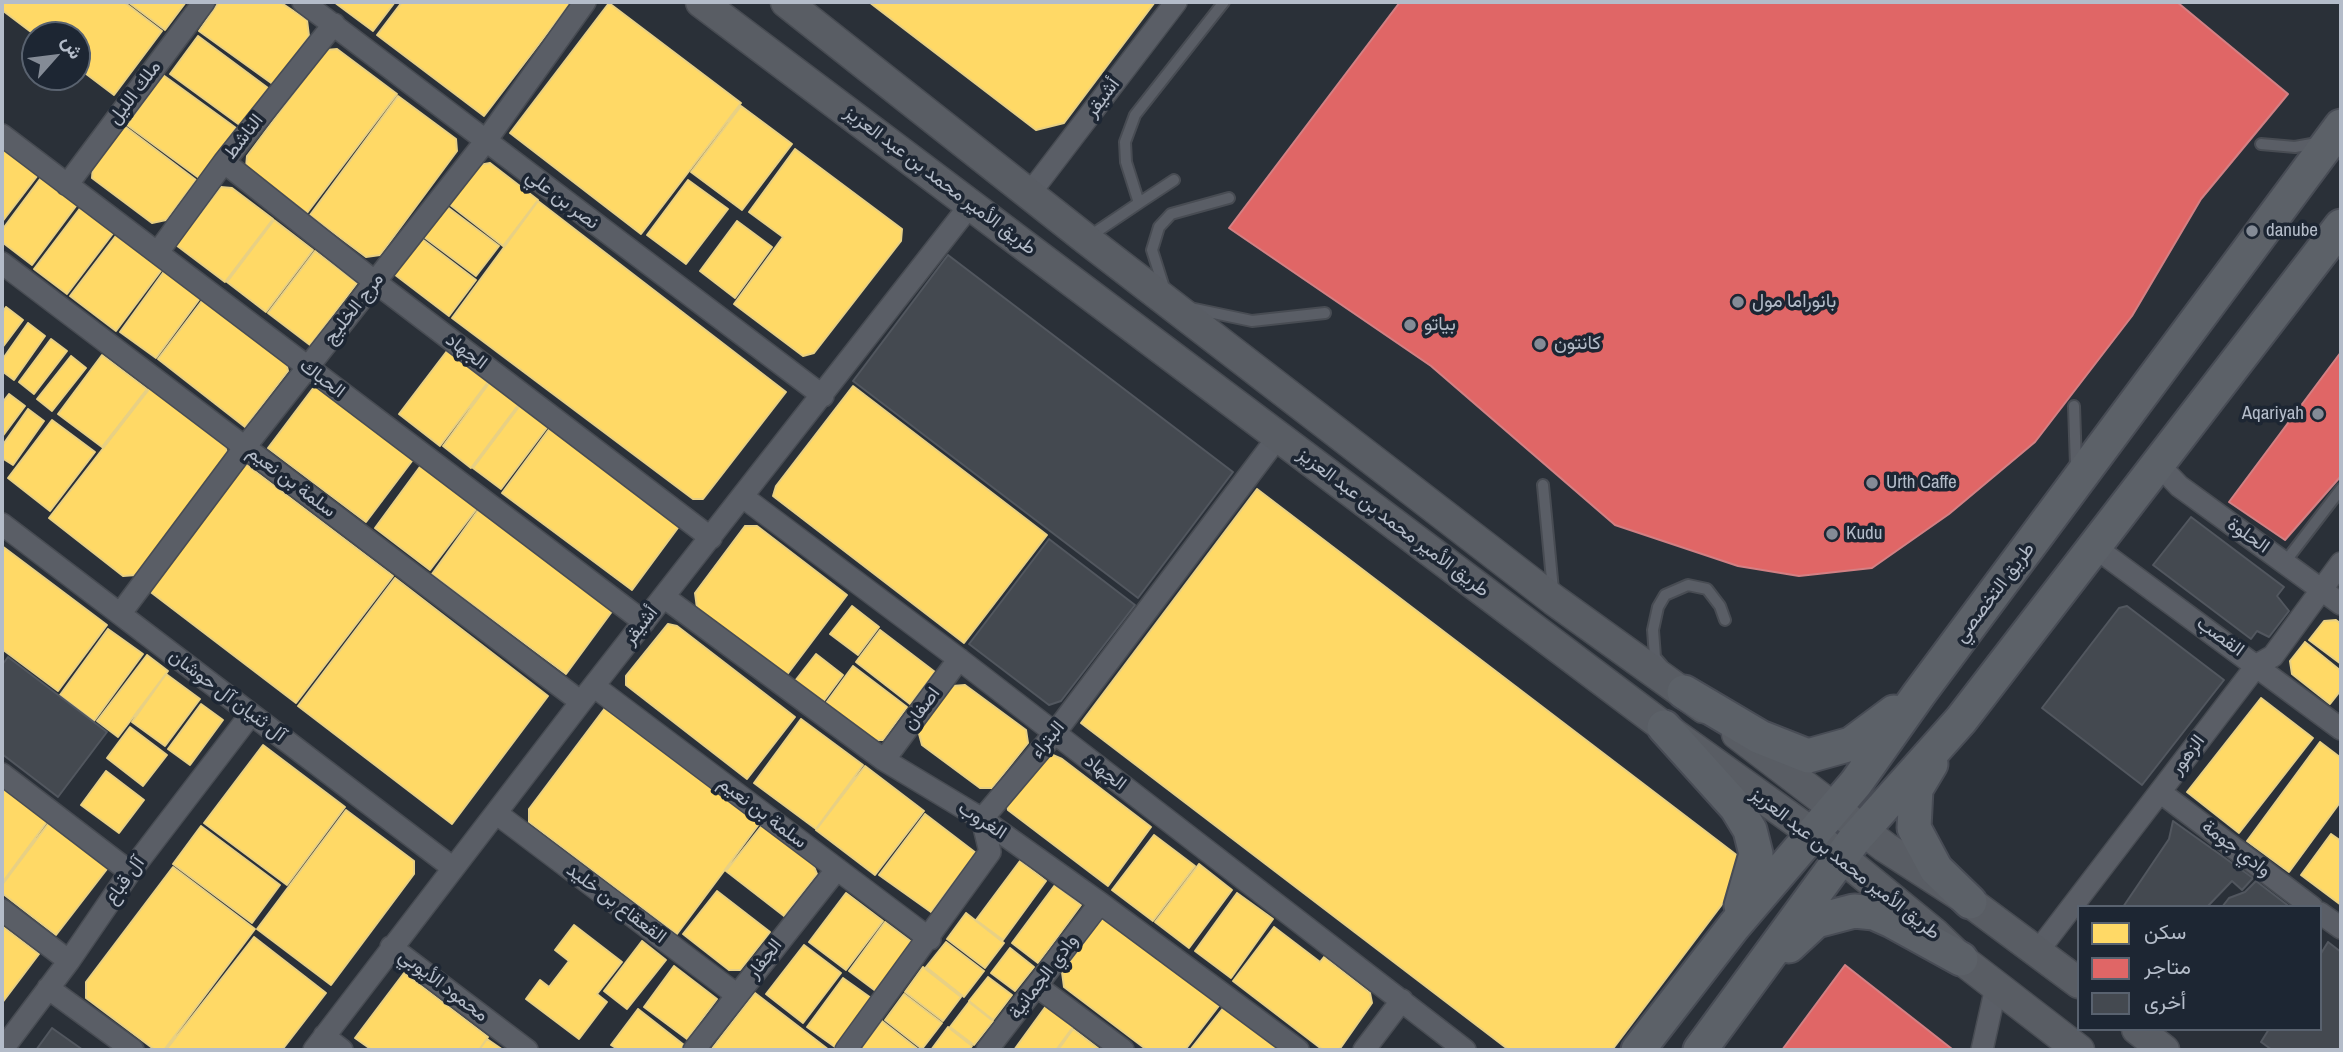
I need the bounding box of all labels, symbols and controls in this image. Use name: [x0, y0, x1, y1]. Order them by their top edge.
north arrow: [21, 21, 91, 91]
text: ش: [56, 31, 90, 63]
street label: ملك الليل: [104, 57, 166, 129]
street label: أشيقر: [1081, 74, 1125, 122]
street label: طريق الأمير محمد بن عبد العزيز: [840, 101, 1040, 261]
street label: الناشط: [219, 110, 269, 164]
street label: نصر بن علي: [521, 165, 603, 235]
place label: danube: [2266, 220, 2318, 242]
marker: danube: [2244, 223, 2260, 239]
street label: مرج الخليج: [319, 269, 389, 349]
place label: بانوراما مول: [1752, 291, 1836, 313]
marker: بانوراما مول: [1730, 294, 1746, 310]
place label: بياتو: [1424, 314, 1456, 336]
marker: بياتو: [1402, 317, 1418, 333]
street label: الجهاد: [441, 329, 491, 375]
place label: كانتون: [1554, 333, 1601, 355]
marker: كانتون: [1532, 336, 1548, 352]
street label: الحباك: [295, 355, 349, 403]
place label: Aqariyah: [2242, 403, 2304, 425]
marker: Aqariyah: [2310, 406, 2326, 422]
street label: سلمة بن نعيم: [242, 441, 340, 523]
street label: طريق الأمير محمد بن عبد العزيز: [1293, 443, 1493, 603]
place label: Urth Caffe: [1886, 472, 1957, 494]
marker: Urth Caffe: [1864, 475, 1880, 491]
street label: الحلوة: [2223, 513, 2273, 559]
place label: Kudu: [1846, 523, 1882, 545]
marker: Kudu: [1824, 526, 1840, 542]
street label: طريق التخصصي: [1950, 539, 2040, 647]
street label: أشيقر: [619, 602, 663, 650]
street label: القصب: [2192, 612, 2248, 662]
street label: آل ثنيان آل حوشان: [164, 645, 290, 747]
street label: اصفان: [899, 683, 945, 735]
street label: البتراء: [1026, 717, 1070, 763]
street label: الزهور: [2166, 731, 2210, 779]
street label: الجهاد: [1080, 750, 1130, 796]
street label: سلمة بن نعيم: [713, 772, 811, 854]
street label: طريق الأمير محمد بن عبد العزيز: [1746, 783, 1944, 945]
street label: الغروب: [954, 797, 1010, 845]
street label: وادي جومة: [2197, 816, 2275, 882]
street label: آل قباع: [100, 853, 150, 909]
street label: القعقاع بن خليد: [562, 859, 670, 949]
legend: [2077, 905, 2322, 1031]
text: سكن: [2144, 917, 2186, 946]
street label: وادي الجمانية: [1005, 930, 1083, 1024]
street label: الجفار: [743, 935, 787, 983]
street label: محمود الأيوبي: [394, 945, 492, 1027]
text: متاجر: [2144, 952, 2191, 981]
text: أخرى: [2144, 987, 2186, 1016]

